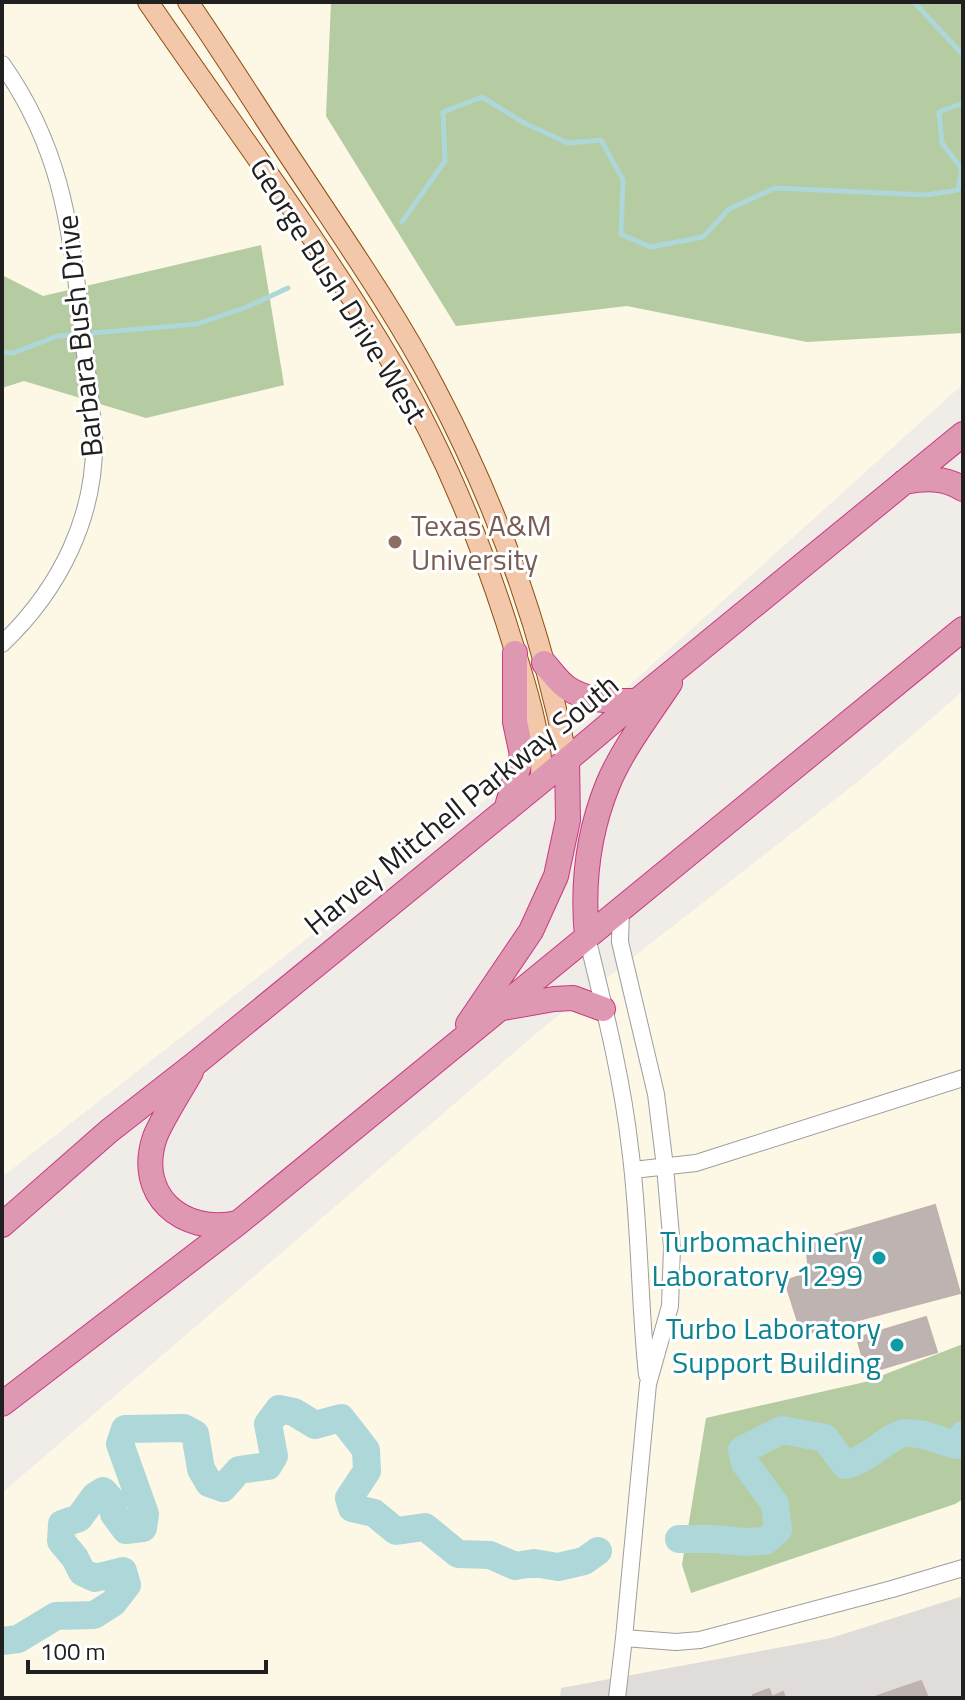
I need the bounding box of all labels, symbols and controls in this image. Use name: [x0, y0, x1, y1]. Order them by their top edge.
street label: George Bush Drive West: [238, 148, 440, 432]
street label: Barbara Bush Drive: [43, 213, 115, 459]
place label: Texas A&M University: [411, 502, 552, 582]
marker: Texas A&M University: [386, 533, 404, 551]
street label: Harvey Mitchell Parkway South: [294, 662, 628, 946]
place label: Turbomachinery Laboratory 1299: [652, 1218, 863, 1298]
marker: Turbomachinery Laboratory 1299: [870, 1249, 888, 1267]
place label: Turbo Laboratory Support Building: [666, 1305, 881, 1385]
marker: Turbo Laboratory Support Building: [888, 1336, 906, 1354]
scale bar: [28, 1624, 266, 1674]
text: 100 m: [40, 1633, 106, 1669]

